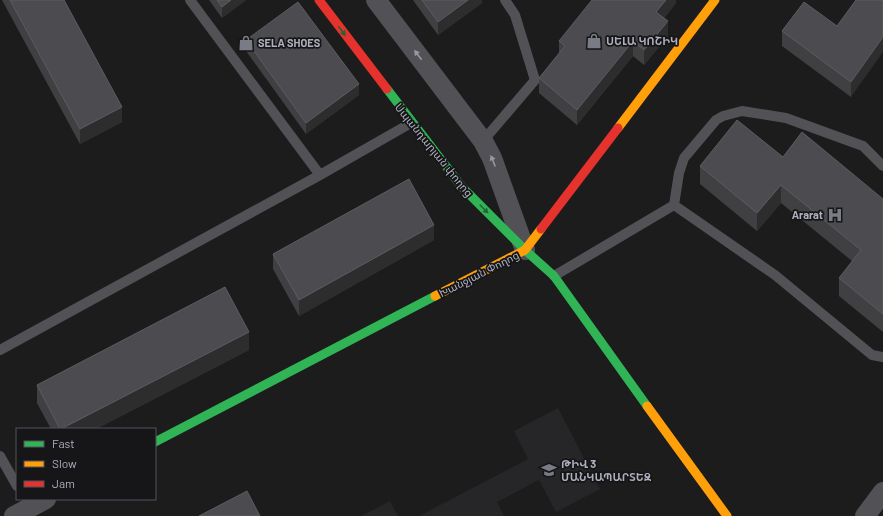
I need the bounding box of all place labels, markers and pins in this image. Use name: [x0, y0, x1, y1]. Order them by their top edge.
shop icon: ՍԵԼԱ ԿՈՇԻԿ: [585, 32, 603, 50]
shop icon: SELA SHOES: [237, 34, 255, 52]
place label: ՍԵԼԱ ԿՈՇԻԿ: [606, 34, 678, 47]
place label: SELA SHOES: [258, 36, 321, 49]
hospital icon: Ararat: [826, 206, 844, 224]
place label: Ararat: [792, 208, 823, 221]
place label: ԹԻՎ 3 ՄԱՆԿԱՊԱՐՏԵԶ: [561, 457, 652, 483]
school or university icon: ԹԻՎ 3 ՄԱՆԿԱՊԱՐՏԵԶ: [540, 461, 558, 479]

